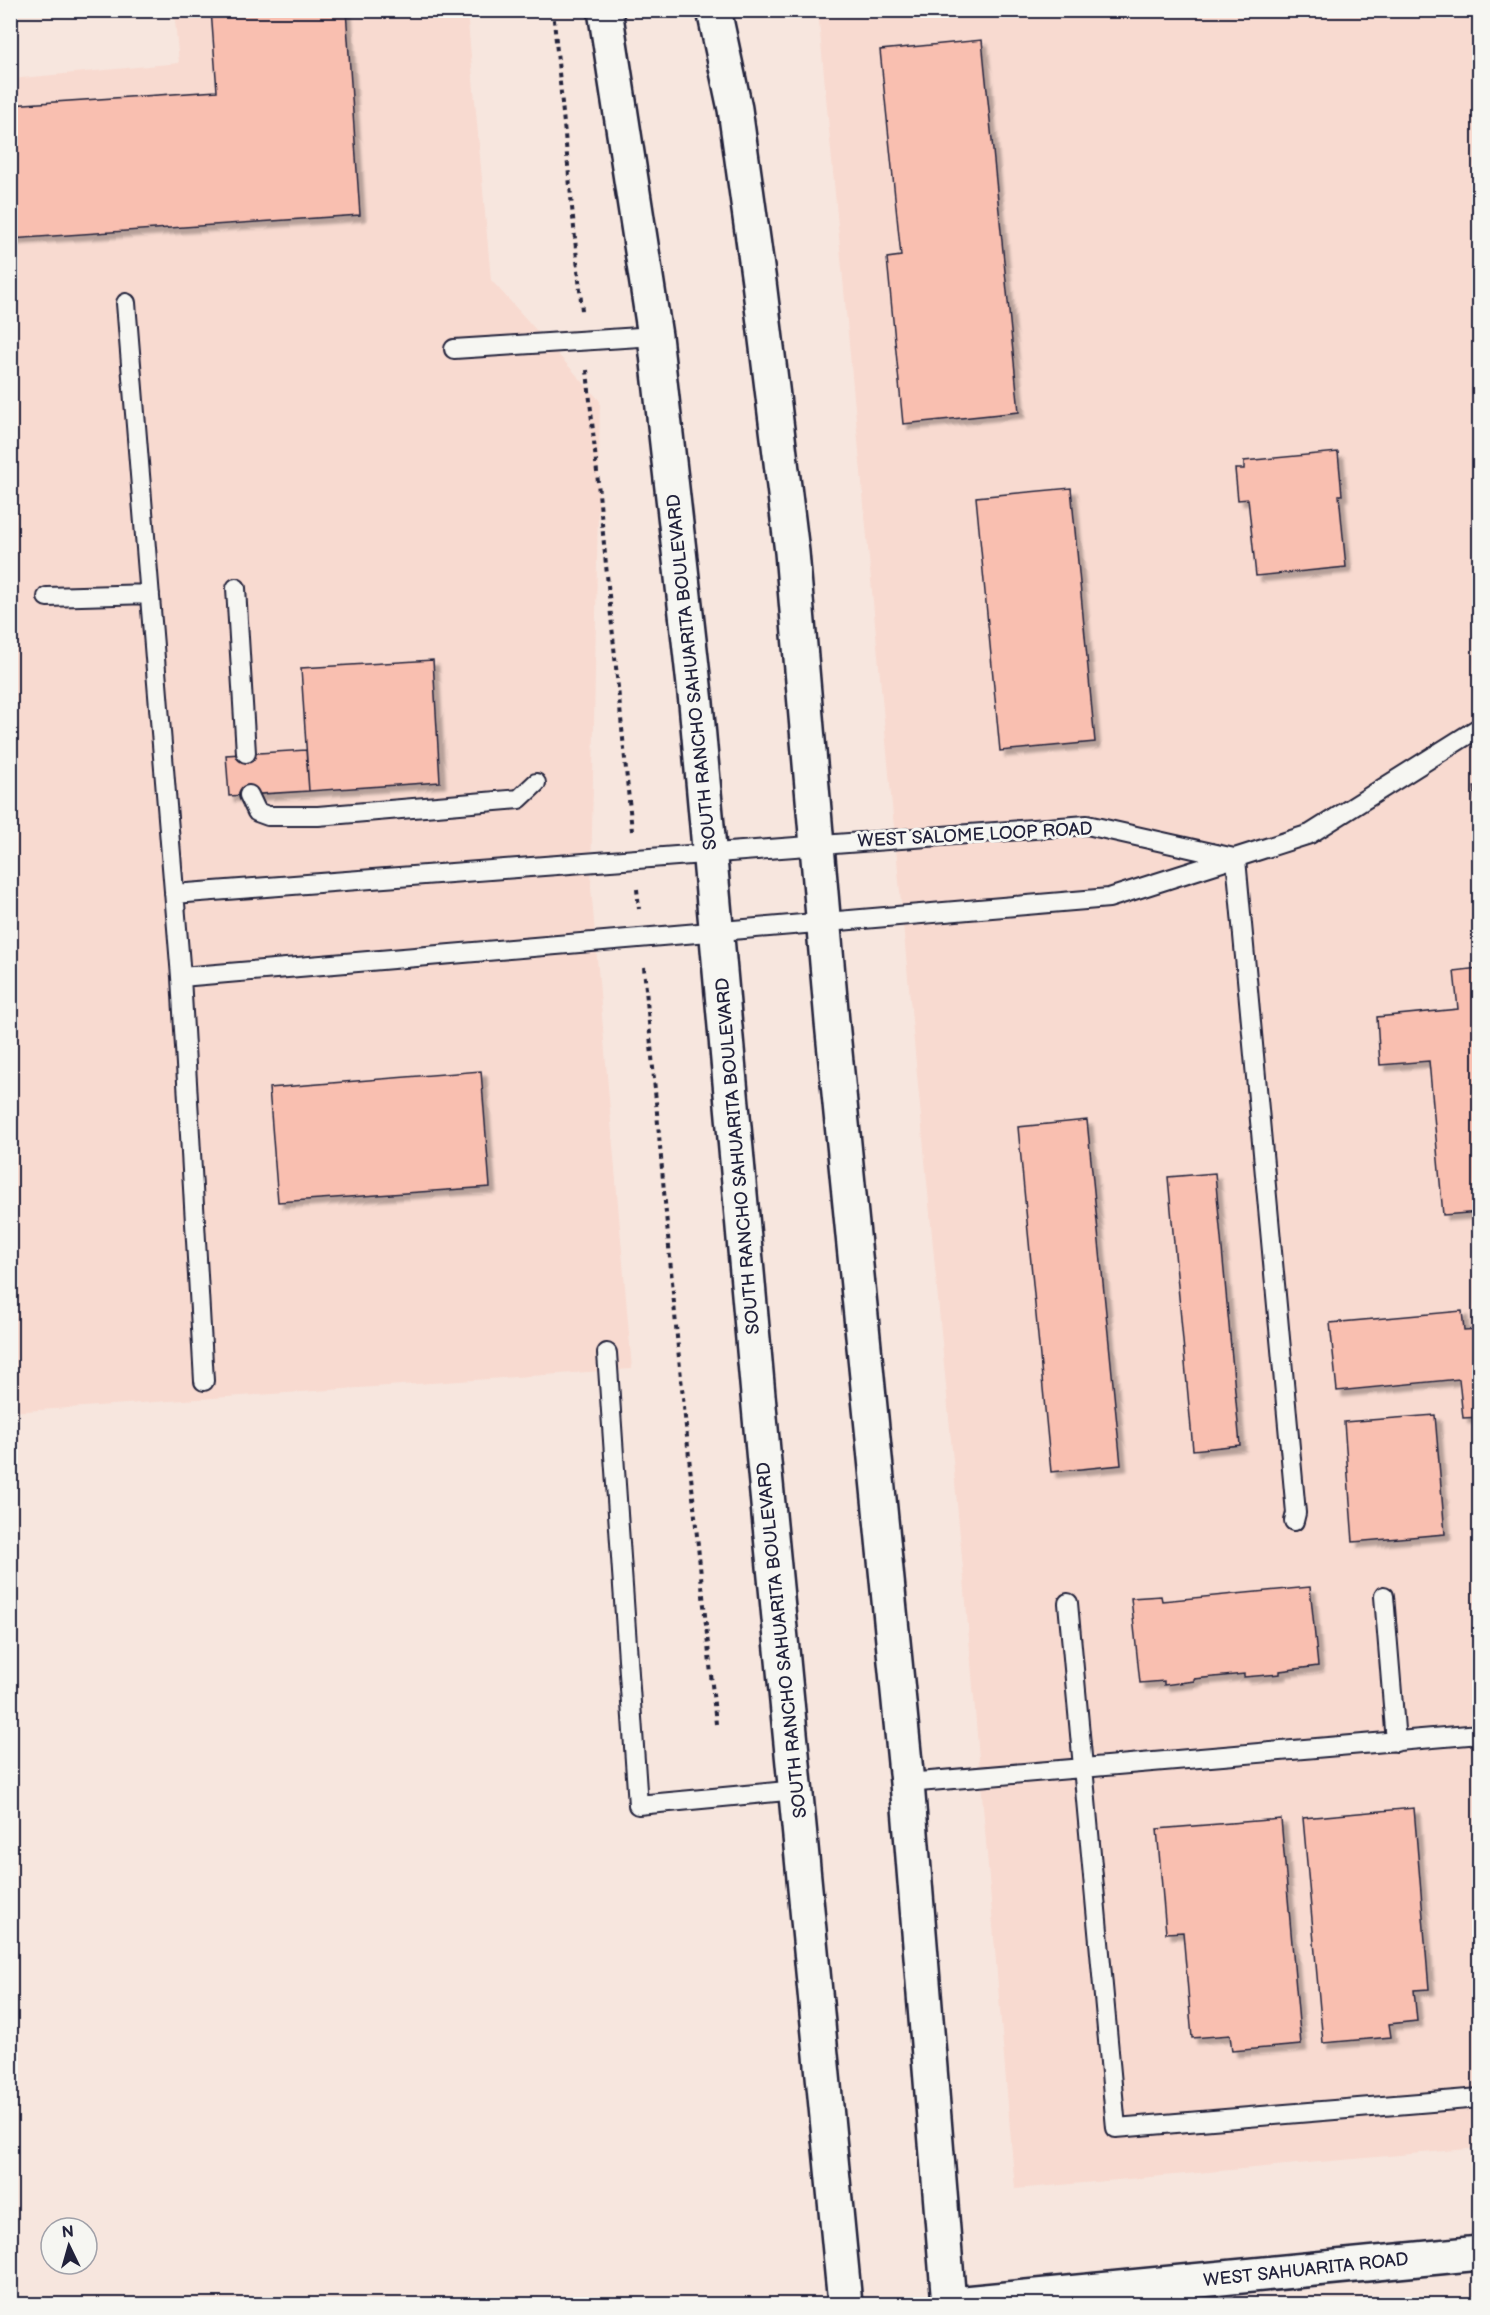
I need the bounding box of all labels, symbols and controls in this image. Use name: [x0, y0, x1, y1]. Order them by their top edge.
street label: SOUTH RANCHO SAHUARITA BOULEVARD: [663, 493, 721, 851]
street label: WEST SALOME LOOP ROAD: [857, 818, 1093, 852]
street label: SOUTH RANCHO SAHUARITA BOULEVARD: [712, 977, 764, 1335]
street label: SOUTH RANCHO SAHUARITA BOULEVARD: [753, 1461, 811, 1819]
north arrow: [39, 2216, 99, 2276]
text: N: [61, 2223, 75, 2243]
street label: WEST SAHUARITA ROAD: [1202, 2249, 1410, 2291]

